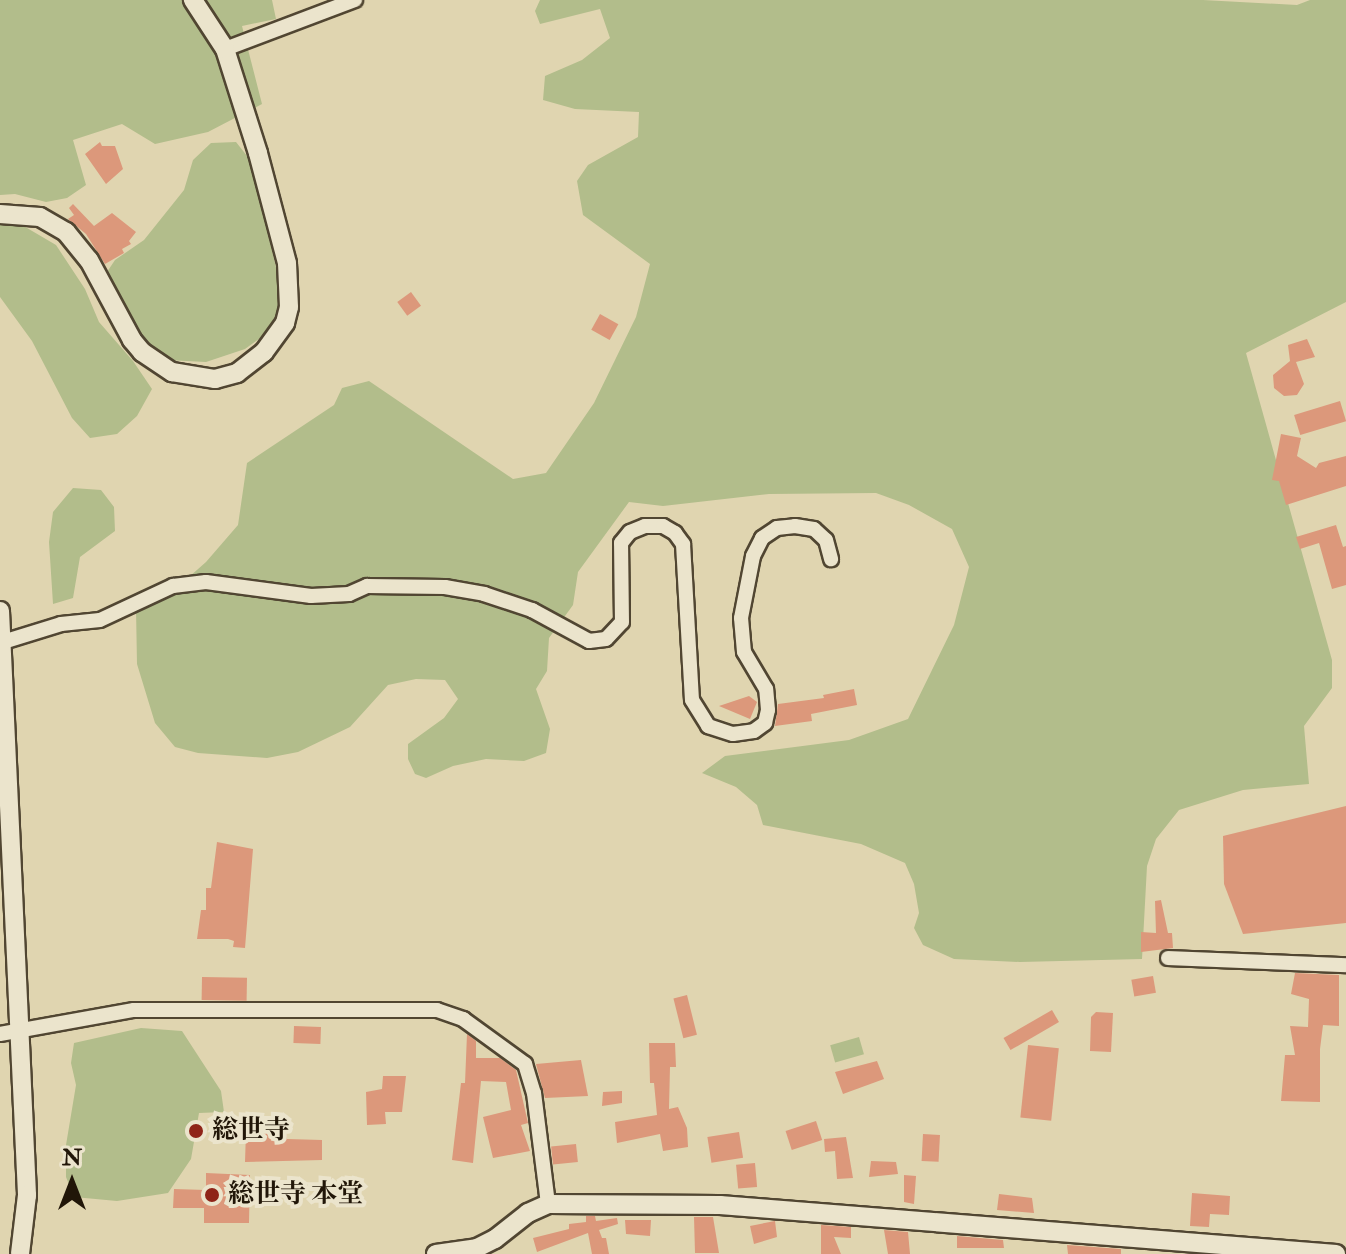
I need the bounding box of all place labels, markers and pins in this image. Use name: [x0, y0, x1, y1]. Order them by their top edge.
place label: 総世寺: [212, 1115, 290, 1147]
marker: 総世寺: [187, 1122, 205, 1140]
place label: 総世寺 本堂: [228, 1179, 363, 1211]
marker: 総世寺 本堂: [203, 1186, 221, 1204]

